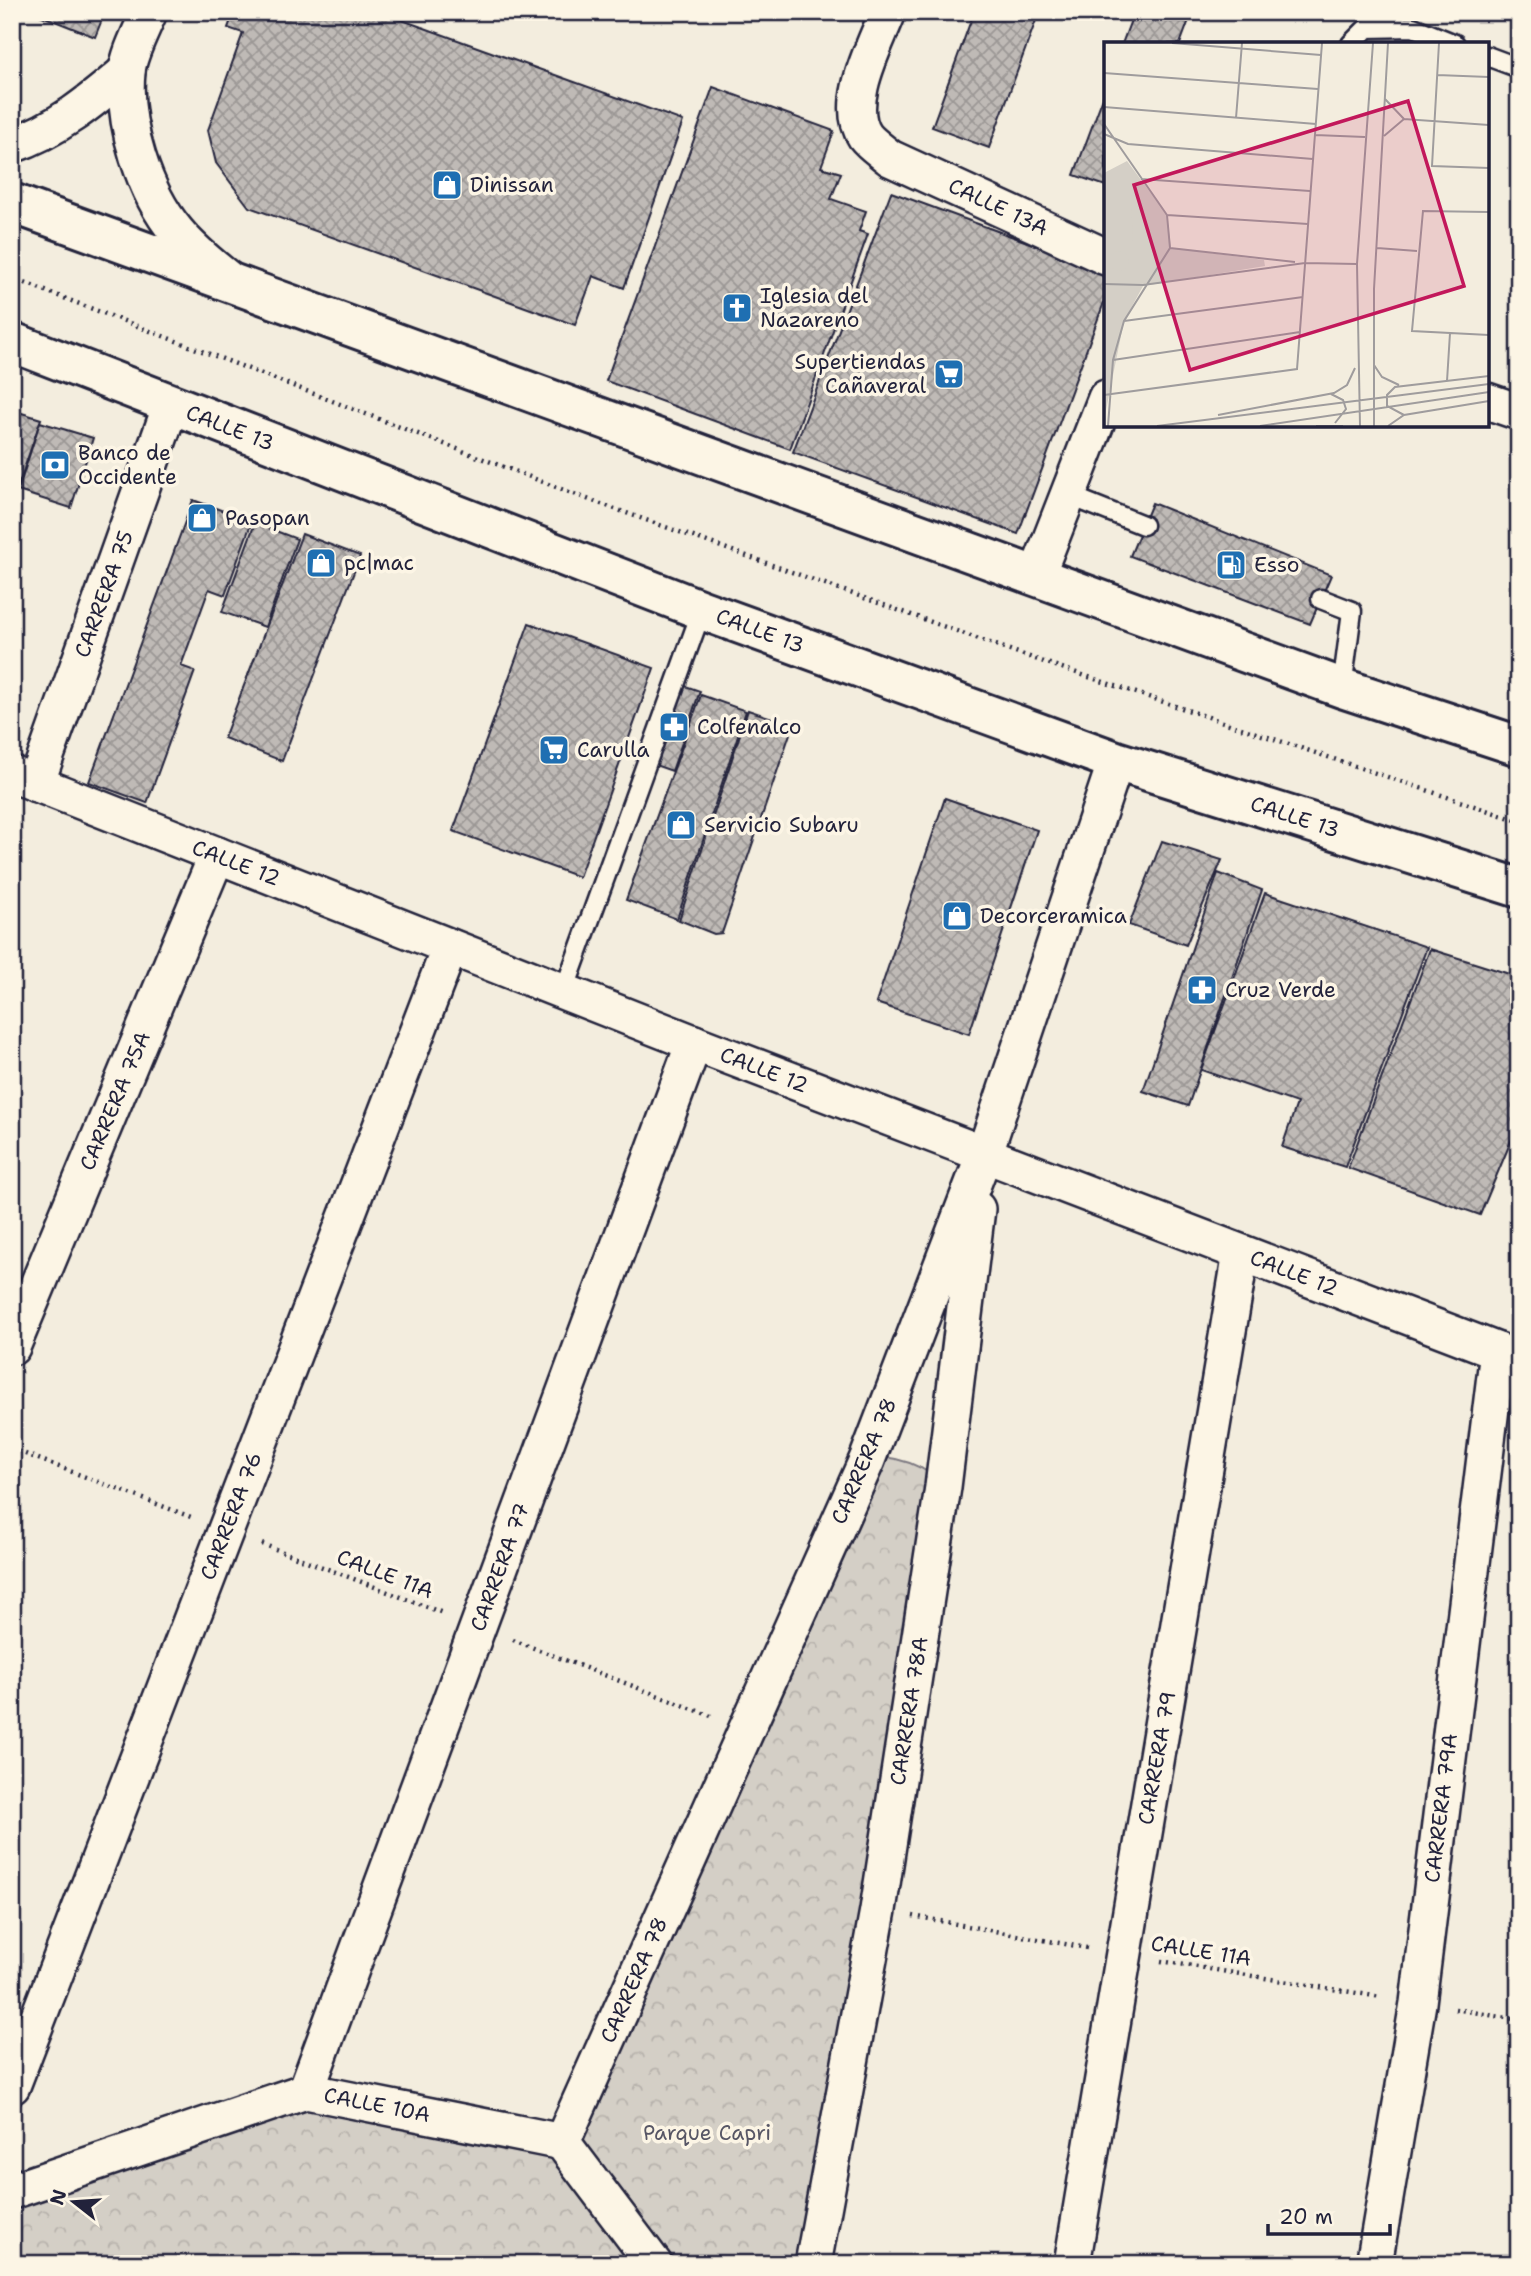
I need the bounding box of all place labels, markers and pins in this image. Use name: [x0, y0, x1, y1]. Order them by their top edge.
shop icon: Dinissan: [430, 168, 464, 202]
place label: Dinissan: [470, 171, 554, 199]
place label: Iglesia del Nazareno: [760, 282, 869, 334]
church icon: Iglesia del Nazareno: [720, 291, 754, 325]
place label: Supertiendas Cañaveral: [795, 348, 927, 400]
supermarket icon: Supertiendas Cañaveral: [932, 357, 966, 391]
place label: Banco de Occidente: [78, 439, 177, 491]
bank icon: Banco de Occidente: [38, 448, 72, 482]
shop icon: Pasopan: [185, 501, 219, 535]
place label: Pasopan: [225, 504, 310, 532]
shop icon: pc|mac: [304, 546, 338, 580]
fuel station icon: Esso: [1214, 548, 1248, 582]
place label: pc|mac: [344, 549, 414, 577]
place label: Esso: [1254, 551, 1299, 579]
pharmacy icon: Colfenalco: [657, 710, 691, 744]
place label: Colfenalco: [697, 713, 802, 741]
supermarket icon: Carulla: [537, 733, 571, 767]
place label: Carulla: [577, 736, 650, 764]
shop icon: Servicio Subaru: [664, 808, 698, 842]
place label: Servicio Subaru: [704, 811, 859, 839]
shop icon: Decorceramica: [940, 899, 974, 933]
place label: Decorceramica: [980, 902, 1127, 930]
pharmacy icon: Cruz Verde: [1185, 973, 1219, 1007]
place label: Cruz Verde: [1225, 976, 1336, 1004]

